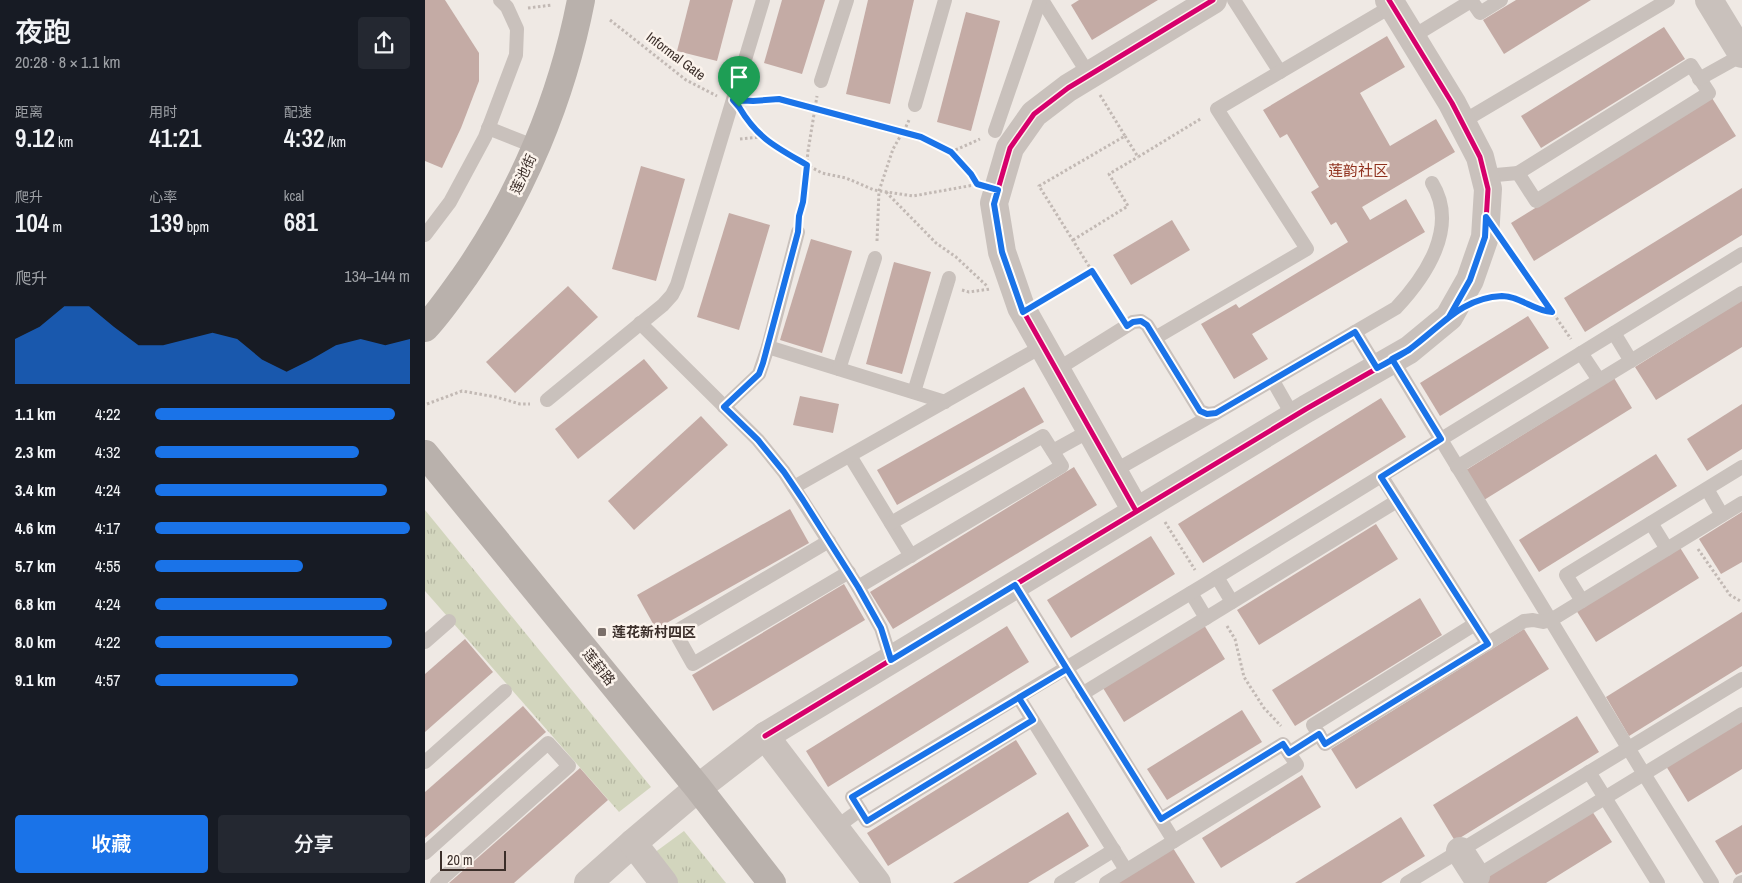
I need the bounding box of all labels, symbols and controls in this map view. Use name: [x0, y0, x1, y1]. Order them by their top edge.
text: 夜跑: [15, 13, 71, 51]
button: share: [358, 17, 410, 69]
street label: Informal Gate: [643, 28, 709, 84]
text: 20:28 · 8 × 1.1 km: [15, 51, 120, 73]
pin: [718, 56, 760, 107]
icon: arrive: [725, 63, 753, 91]
text: 距离: [15, 103, 43, 121]
text: 用时: [149, 103, 177, 121]
text: 配速: [284, 103, 312, 121]
text: 9.12: [15, 121, 55, 155]
text: 41:21: [149, 121, 201, 155]
text: 4:32: [284, 121, 324, 155]
text: km: [55, 133, 73, 151]
text: /km: [324, 133, 346, 151]
street label: 莲池街: [506, 151, 540, 197]
district label: 莲韵社区: [1328, 160, 1388, 181]
text: kcal: [284, 187, 304, 205]
text: 爬升: [15, 188, 43, 206]
text: 心率: [149, 188, 177, 206]
text: 681: [284, 205, 318, 239]
text: 104: [15, 206, 49, 240]
text: 139: [149, 206, 184, 240]
text: m: [49, 218, 62, 236]
text: bpm: [184, 218, 209, 236]
text: 134–144 m: [344, 265, 410, 287]
text: 爬升: [15, 267, 47, 289]
text: 1.1 km: [15, 403, 56, 425]
text: 4:22: [95, 403, 121, 425]
text: 2.3 km: [15, 441, 56, 463]
text: 4:32: [95, 441, 121, 463]
text: 3.4 km: [15, 479, 56, 501]
text: 4:24: [95, 479, 121, 501]
text: 4.6 km: [15, 517, 56, 539]
text: 4:17: [95, 517, 121, 539]
text: 5.7 km: [15, 555, 56, 577]
text: 4:55: [95, 555, 121, 577]
text: 6.8 km: [15, 593, 56, 615]
text: 4:24: [95, 593, 121, 615]
place label: 莲花新村四区: [612, 623, 696, 641]
marker: 莲花新村四区: [596, 626, 608, 638]
text: 8.0 km: [15, 631, 56, 653]
text: 4:22: [95, 631, 121, 653]
street label: 莲葑路: [579, 645, 619, 689]
text: 9.1 km: [15, 669, 56, 691]
text: 4:57: [95, 669, 121, 691]
button: 收藏: [15, 815, 208, 873]
button: 分享: [218, 815, 410, 873]
scale bar: [440, 848, 506, 871]
text: 20 m: [447, 851, 473, 869]

